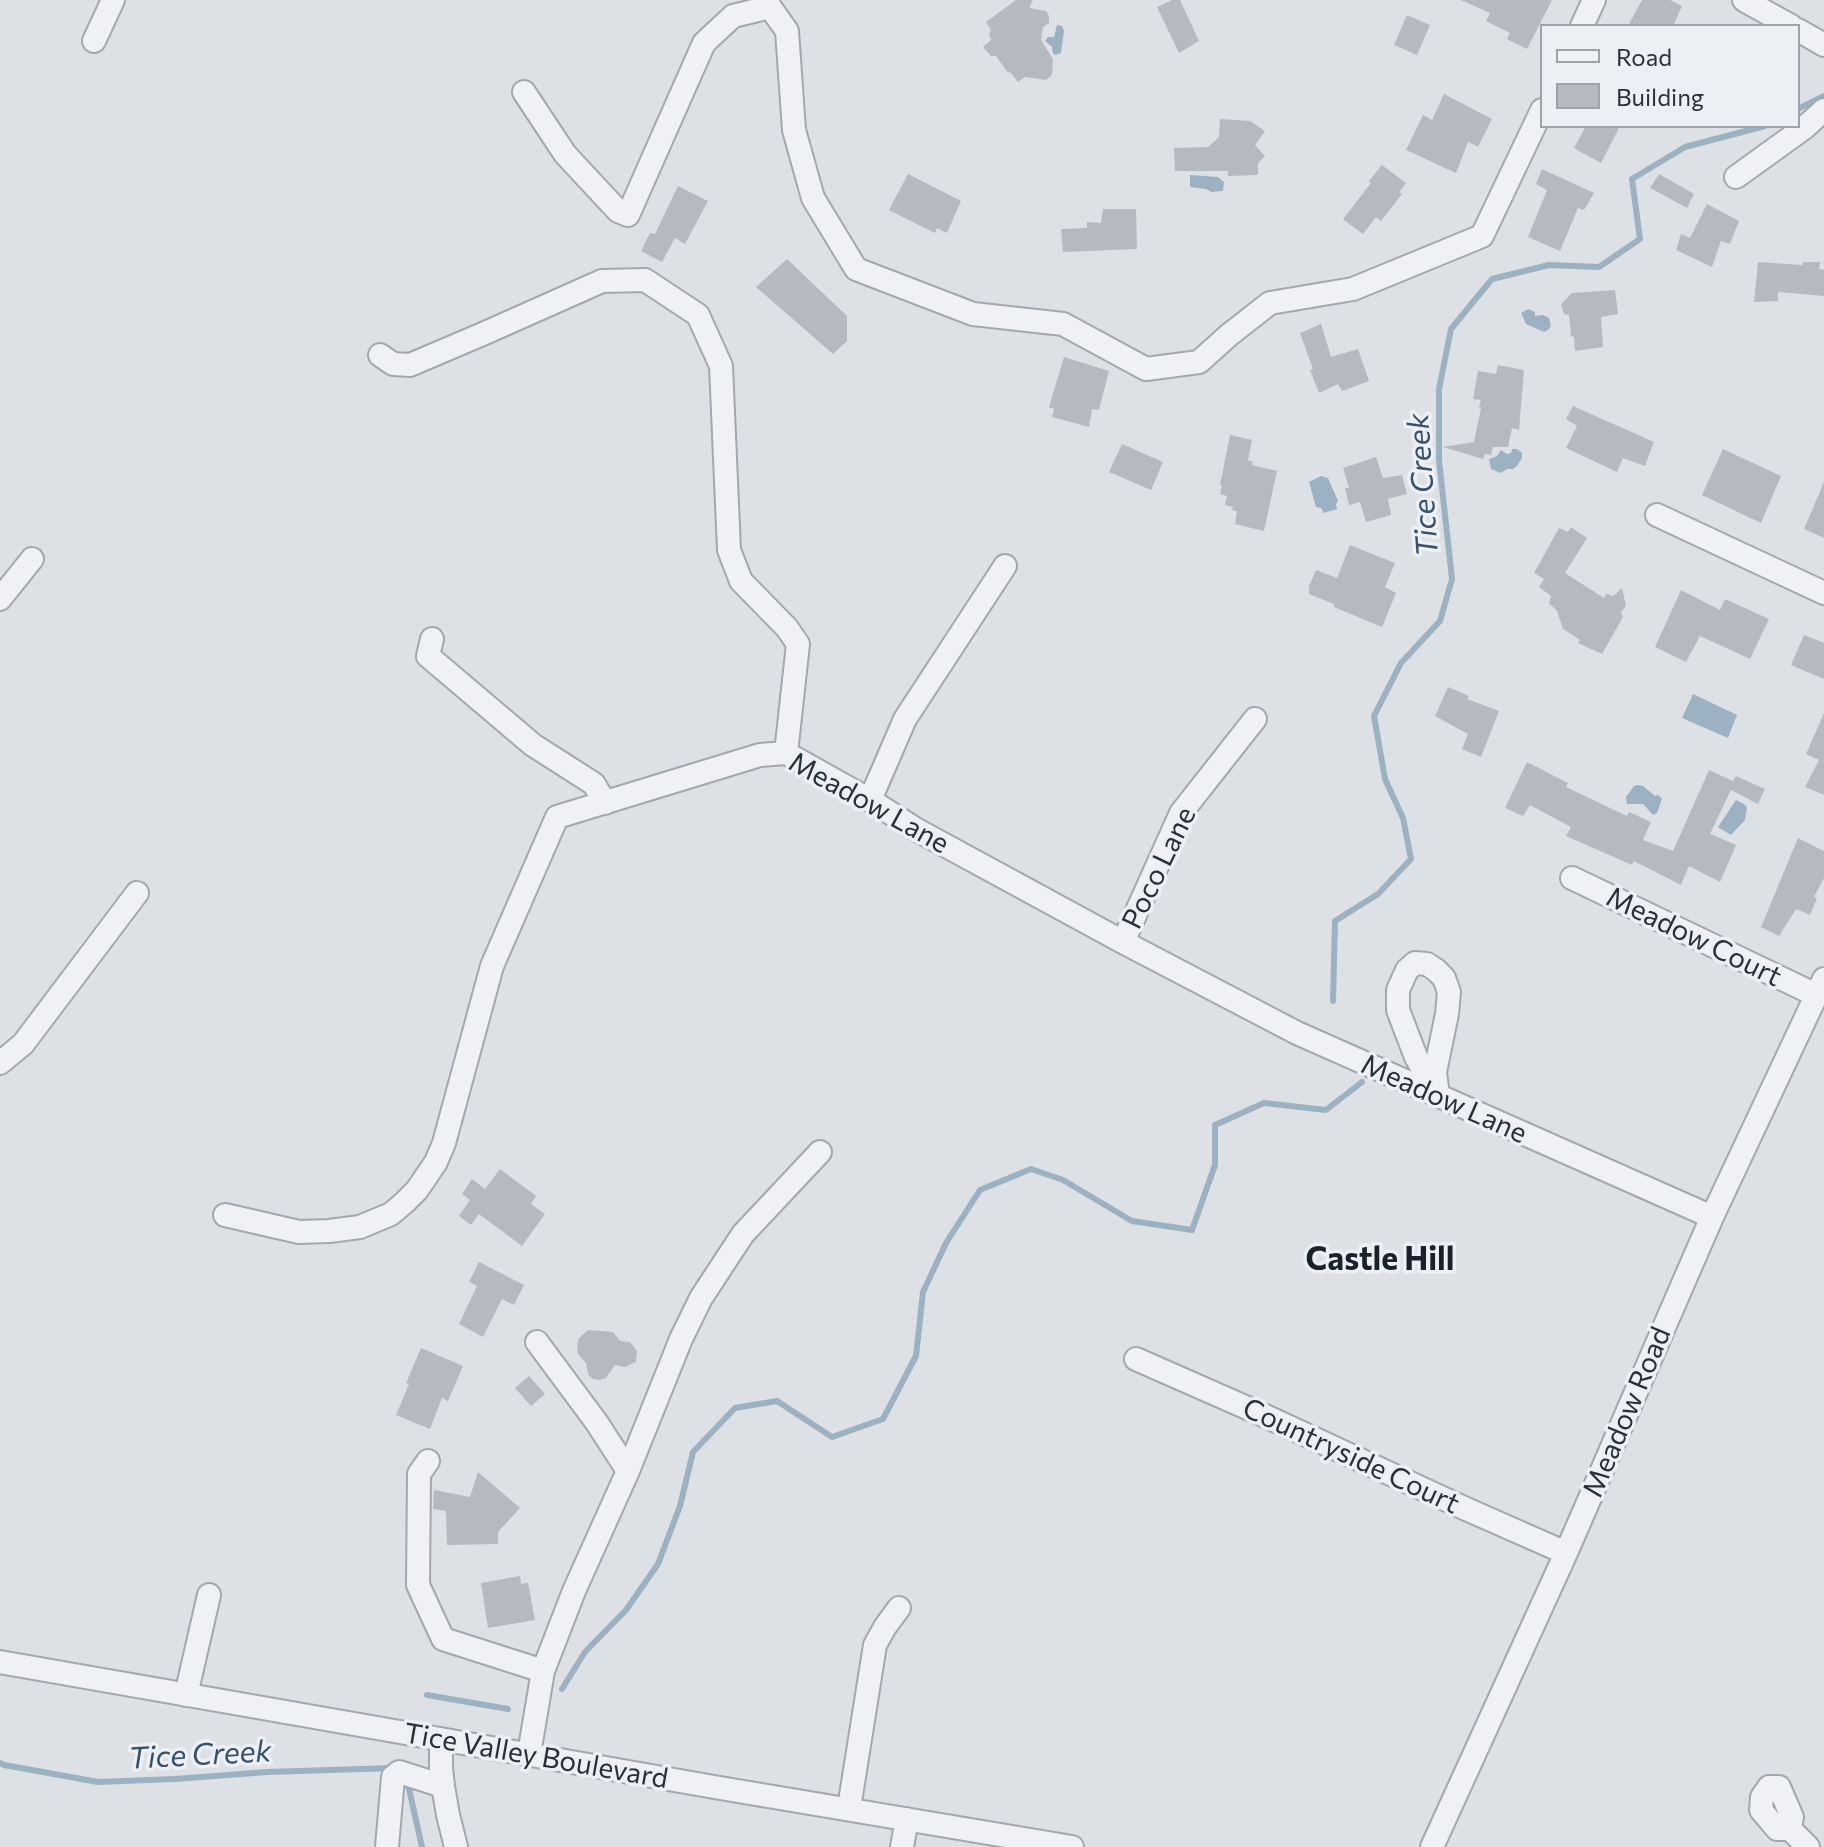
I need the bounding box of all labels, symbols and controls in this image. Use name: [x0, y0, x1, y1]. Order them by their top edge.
legend: [1540, 24, 1800, 128]
text: Road: [1616, 42, 1672, 71]
text: Building: [1616, 82, 1704, 111]
water label: Tice Creek: [1400, 412, 1446, 558]
street label: Meadow Lane: [783, 745, 955, 861]
street label: Poco Lane: [1115, 802, 1203, 934]
street label: Meadow Court: [1601, 880, 1787, 994]
street label: Meadow Lane: [1356, 1047, 1532, 1151]
district label: Castle Hill: [1305, 1240, 1455, 1278]
street label: Meadow Road: [1576, 1322, 1678, 1502]
street label: Countryside Court: [1237, 1391, 1465, 1521]
street label: Tice Valley Boulevard: [401, 1716, 671, 1796]
water label: Tice Creek: [128, 1733, 272, 1777]

